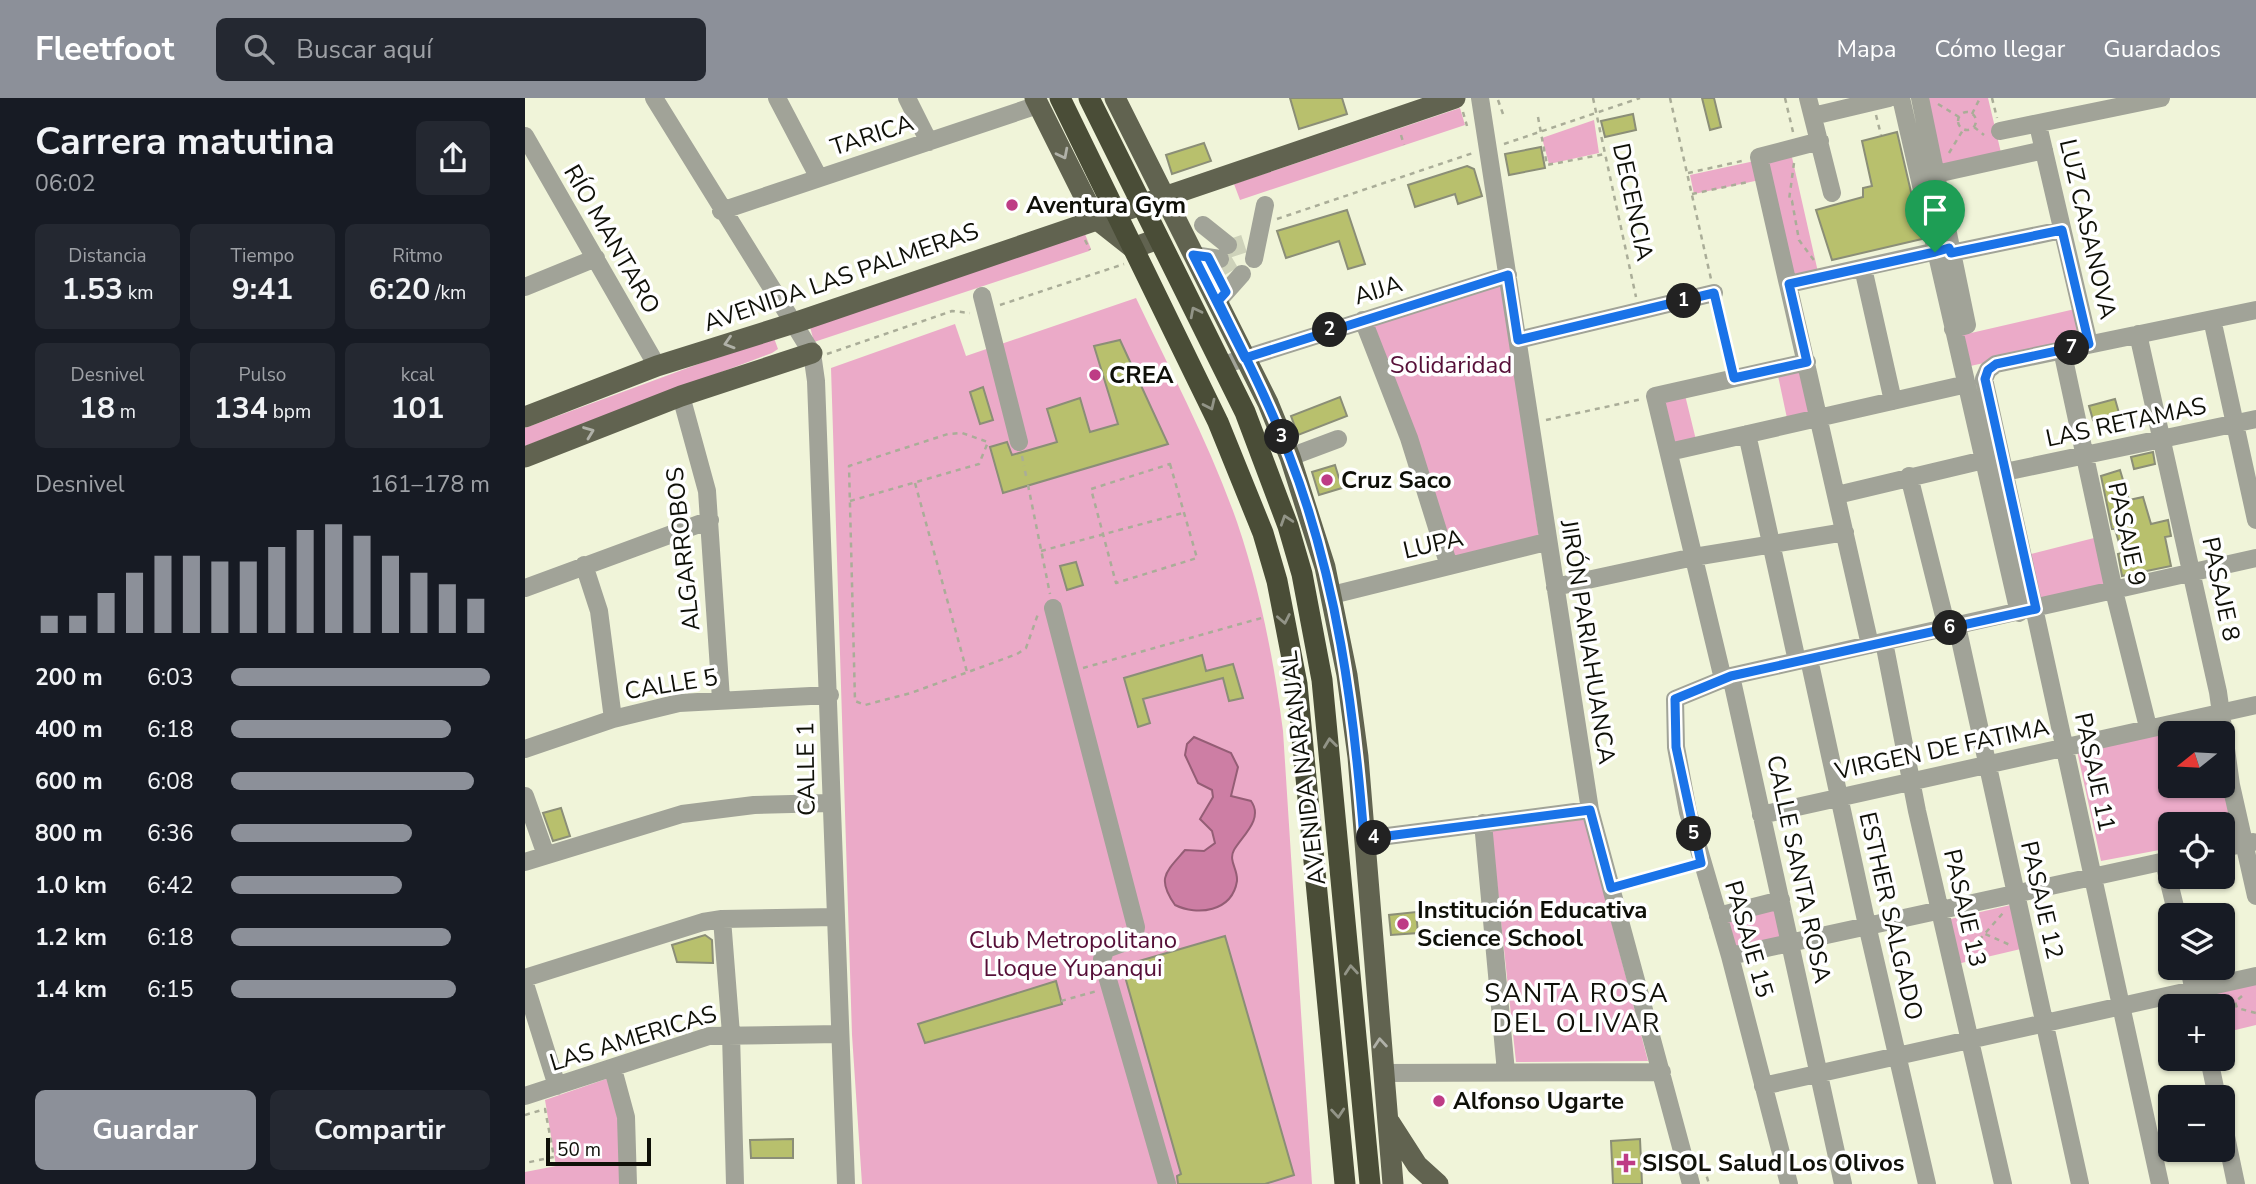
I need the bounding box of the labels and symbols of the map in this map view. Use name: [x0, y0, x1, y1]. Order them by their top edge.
street label: TARICA: [826, 106, 918, 163]
street label: LUZ CASANOVA: [2052, 136, 2124, 323]
street label: DECENCIA: [1605, 140, 1661, 264]
one-way arrow: [1055, 147, 1069, 160]
street label: RÍO MANTARO: [556, 159, 668, 319]
pin: [1905, 180, 1965, 252]
place label: Aventura Gym: [1026, 189, 1186, 221]
marker: Aventura Gym: [1004, 197, 1020, 213]
street label: AVENIDA LAS PALMERAS: [699, 215, 983, 339]
street label: AIJA: [1350, 267, 1407, 312]
pin: 1: [1667, 284, 1701, 318]
one-way arrow: [1190, 307, 1204, 319]
pin: 2: [1313, 313, 1347, 348]
pin: 7: [2055, 330, 2089, 366]
one-way arrow: [723, 335, 736, 349]
park label: Solidaridad: [1390, 349, 1512, 381]
place label: CREA: [1109, 359, 1174, 391]
marker: CREA: [1087, 367, 1103, 383]
street label: LAS RETAMAS: [2043, 389, 2209, 455]
one-way arrow: [1202, 398, 1216, 410]
pin: 3: [1265, 420, 1299, 454]
one-way arrow: [582, 426, 594, 440]
place label: Cruz Saco: [1341, 464, 1452, 496]
street label: ALGARROBOS: [658, 466, 708, 632]
marker: Cruz Saco: [1319, 472, 1335, 488]
street label: PASAJE 9: [2100, 479, 2154, 589]
one-way arrow: [1280, 514, 1295, 526]
street label: JIRÓN PARIAHUANCA: [1553, 517, 1623, 767]
street label: LUPA: [1400, 521, 1467, 566]
street label: PASAJE 8: [2194, 534, 2248, 644]
pin: 6: [1933, 610, 1967, 646]
one-way arrow: [1276, 613, 1291, 625]
street label: AVENIDA NARANJAL: [1273, 649, 1333, 887]
street label: CALLE 5: [622, 661, 720, 707]
street label: PASAJE 11: [2067, 710, 2123, 834]
street label: VIRGEN DE FATIMA: [1831, 711, 2052, 788]
north arrow: [2158, 721, 2235, 798]
street label: CALLE 1: [789, 722, 823, 816]
one-way arrow: [1322, 737, 1337, 749]
street label: CALLE SANTA ROSA: [1759, 752, 1839, 986]
street label: ESTHER SALGADO: [1851, 809, 1931, 1023]
pin: 5: [1677, 816, 1711, 852]
pin: 4: [1357, 820, 1391, 856]
street label: PASAJE 12: [2013, 838, 2071, 962]
street label: PASAJE 13: [1936, 846, 1994, 970]
street label: PASAJE 15: [1717, 877, 1781, 1001]
place label: Institución Educativa Science School: [1417, 894, 1647, 954]
marker: Institución Educativa Science School: [1395, 916, 1411, 932]
park label: Club Metropolitano Lloque Yupanqui: [969, 924, 1177, 984]
one-way arrow: [1343, 964, 1358, 975]
district label: SANTA ROSA DEL OLIVAR: [1484, 976, 1670, 1041]
street label: LAS AMERICAS: [546, 997, 720, 1079]
one-way arrow: [1373, 1037, 1388, 1048]
place label: Alfonso Ugarte: [1453, 1085, 1624, 1117]
marker: Alfonso Ugarte: [1431, 1093, 1447, 1109]
one-way arrow: [1330, 1108, 1345, 1119]
scale bar: [546, 1135, 651, 1167]
place label: SISOL Salud Los Olivos: [1642, 1147, 1905, 1179]
marker: SISOL Salud Los Olivos: [1616, 1153, 1636, 1173]

